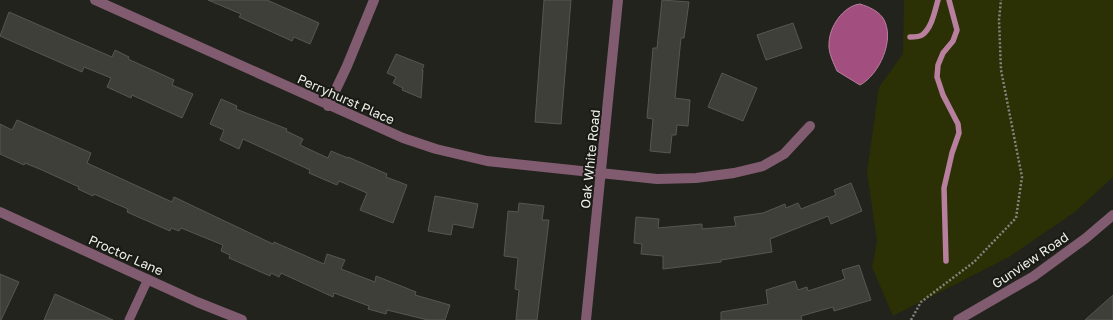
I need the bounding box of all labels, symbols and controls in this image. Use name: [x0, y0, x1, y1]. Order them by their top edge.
street label: Perryhurst Place: [295, 70, 397, 128]
street label: Oak White Road: [577, 109, 603, 209]
street label: Gunview Road: [989, 229, 1071, 291]
street label: Proctor Lane: [86, 231, 166, 279]

